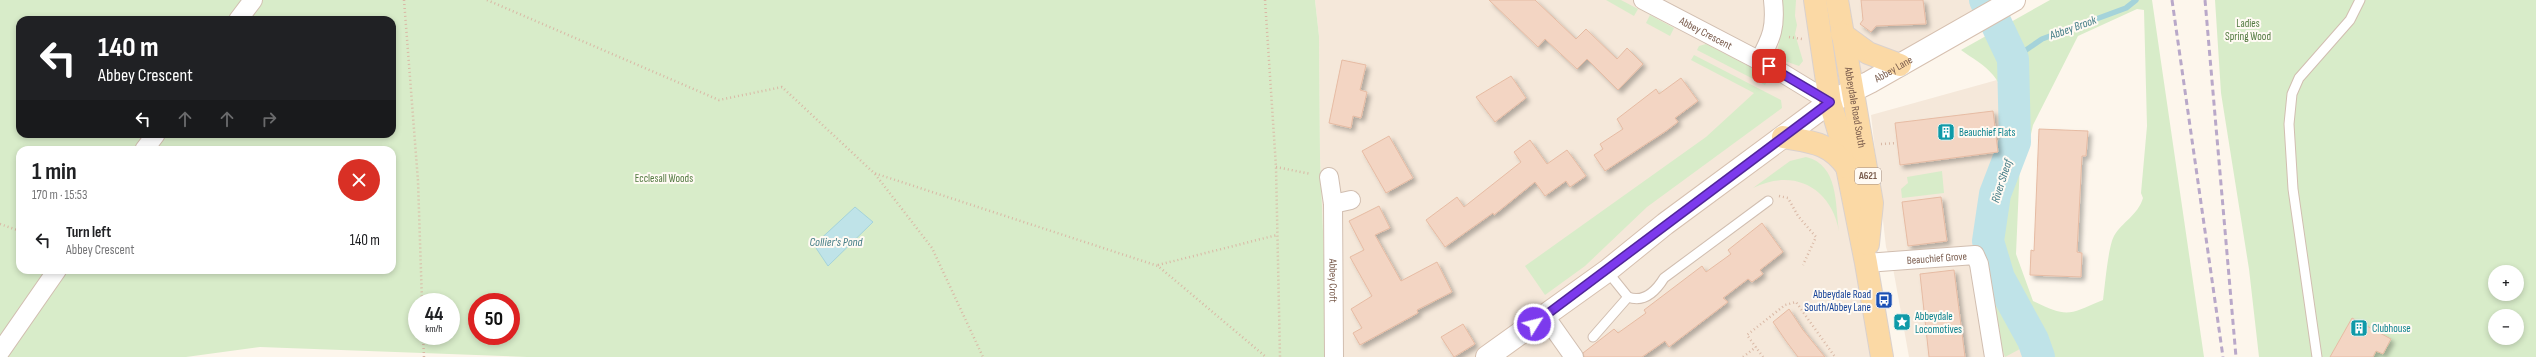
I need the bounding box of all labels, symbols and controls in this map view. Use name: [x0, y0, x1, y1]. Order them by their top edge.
water label: Abbey Brook: [2047, 12, 2099, 44]
street label: Abbey Crescent: [1676, 13, 1735, 52]
park label: Ladies Spring Wood: [2225, 17, 2271, 43]
text: 140 m: [98, 31, 159, 64]
icon: left: [32, 32, 84, 84]
pin: [1752, 49, 1786, 83]
street label: Abbey Lane: [1871, 53, 1915, 85]
icon: arrive: [1758, 55, 1780, 77]
text: Abbey Crescent: [98, 65, 193, 86]
street label: Abbeydale Road South: [1842, 65, 1869, 149]
icon: left: [132, 108, 154, 130]
icon: ahead: [174, 108, 196, 130]
icon: ahead: [216, 108, 238, 130]
icon: right: [258, 108, 280, 130]
building icon: Beauchief Flats: [1936, 122, 1956, 142]
place label: Beauchief Flats: [1959, 126, 2015, 139]
water label: River Sheaf: [1988, 156, 2017, 205]
text: 1 min: [32, 157, 77, 186]
button: close: [338, 159, 380, 201]
road number: A621: [1855, 168, 1881, 184]
park label: Ecclesall Woods: [635, 172, 693, 185]
text: 170 m · 15:53: [32, 187, 88, 203]
text: Turn left: [66, 223, 111, 242]
icon: left: [32, 229, 54, 251]
text: 140 m: [350, 231, 380, 250]
water label: Collier's Pond: [809, 235, 864, 250]
text: Abbey Crescent: [66, 242, 134, 258]
street label: Beauchief Grove: [1906, 249, 1967, 266]
street label: Abbey Croft: [1327, 258, 1340, 303]
map controls: [2488, 265, 2524, 345]
button: +: [2488, 265, 2524, 301]
place label: Abbeydale Road South/Abbey Lane: [1804, 288, 1871, 314]
bus stop icon: Abbeydale Road South/Abbey Lane: [1874, 290, 1894, 310]
speed limit sign: 50: [468, 293, 520, 345]
text: 44: [425, 302, 443, 326]
position arrow: [1513, 303, 1555, 345]
button: −: [2488, 309, 2524, 345]
place label: Abbeydale Locomotives: [1914, 310, 1962, 336]
place icon: Abbeydale Locomotives: [1892, 312, 1912, 332]
building icon: Clubhouse: [2349, 318, 2369, 338]
place label: Clubhouse: [2372, 322, 2411, 335]
text: km/h: [425, 323, 443, 335]

